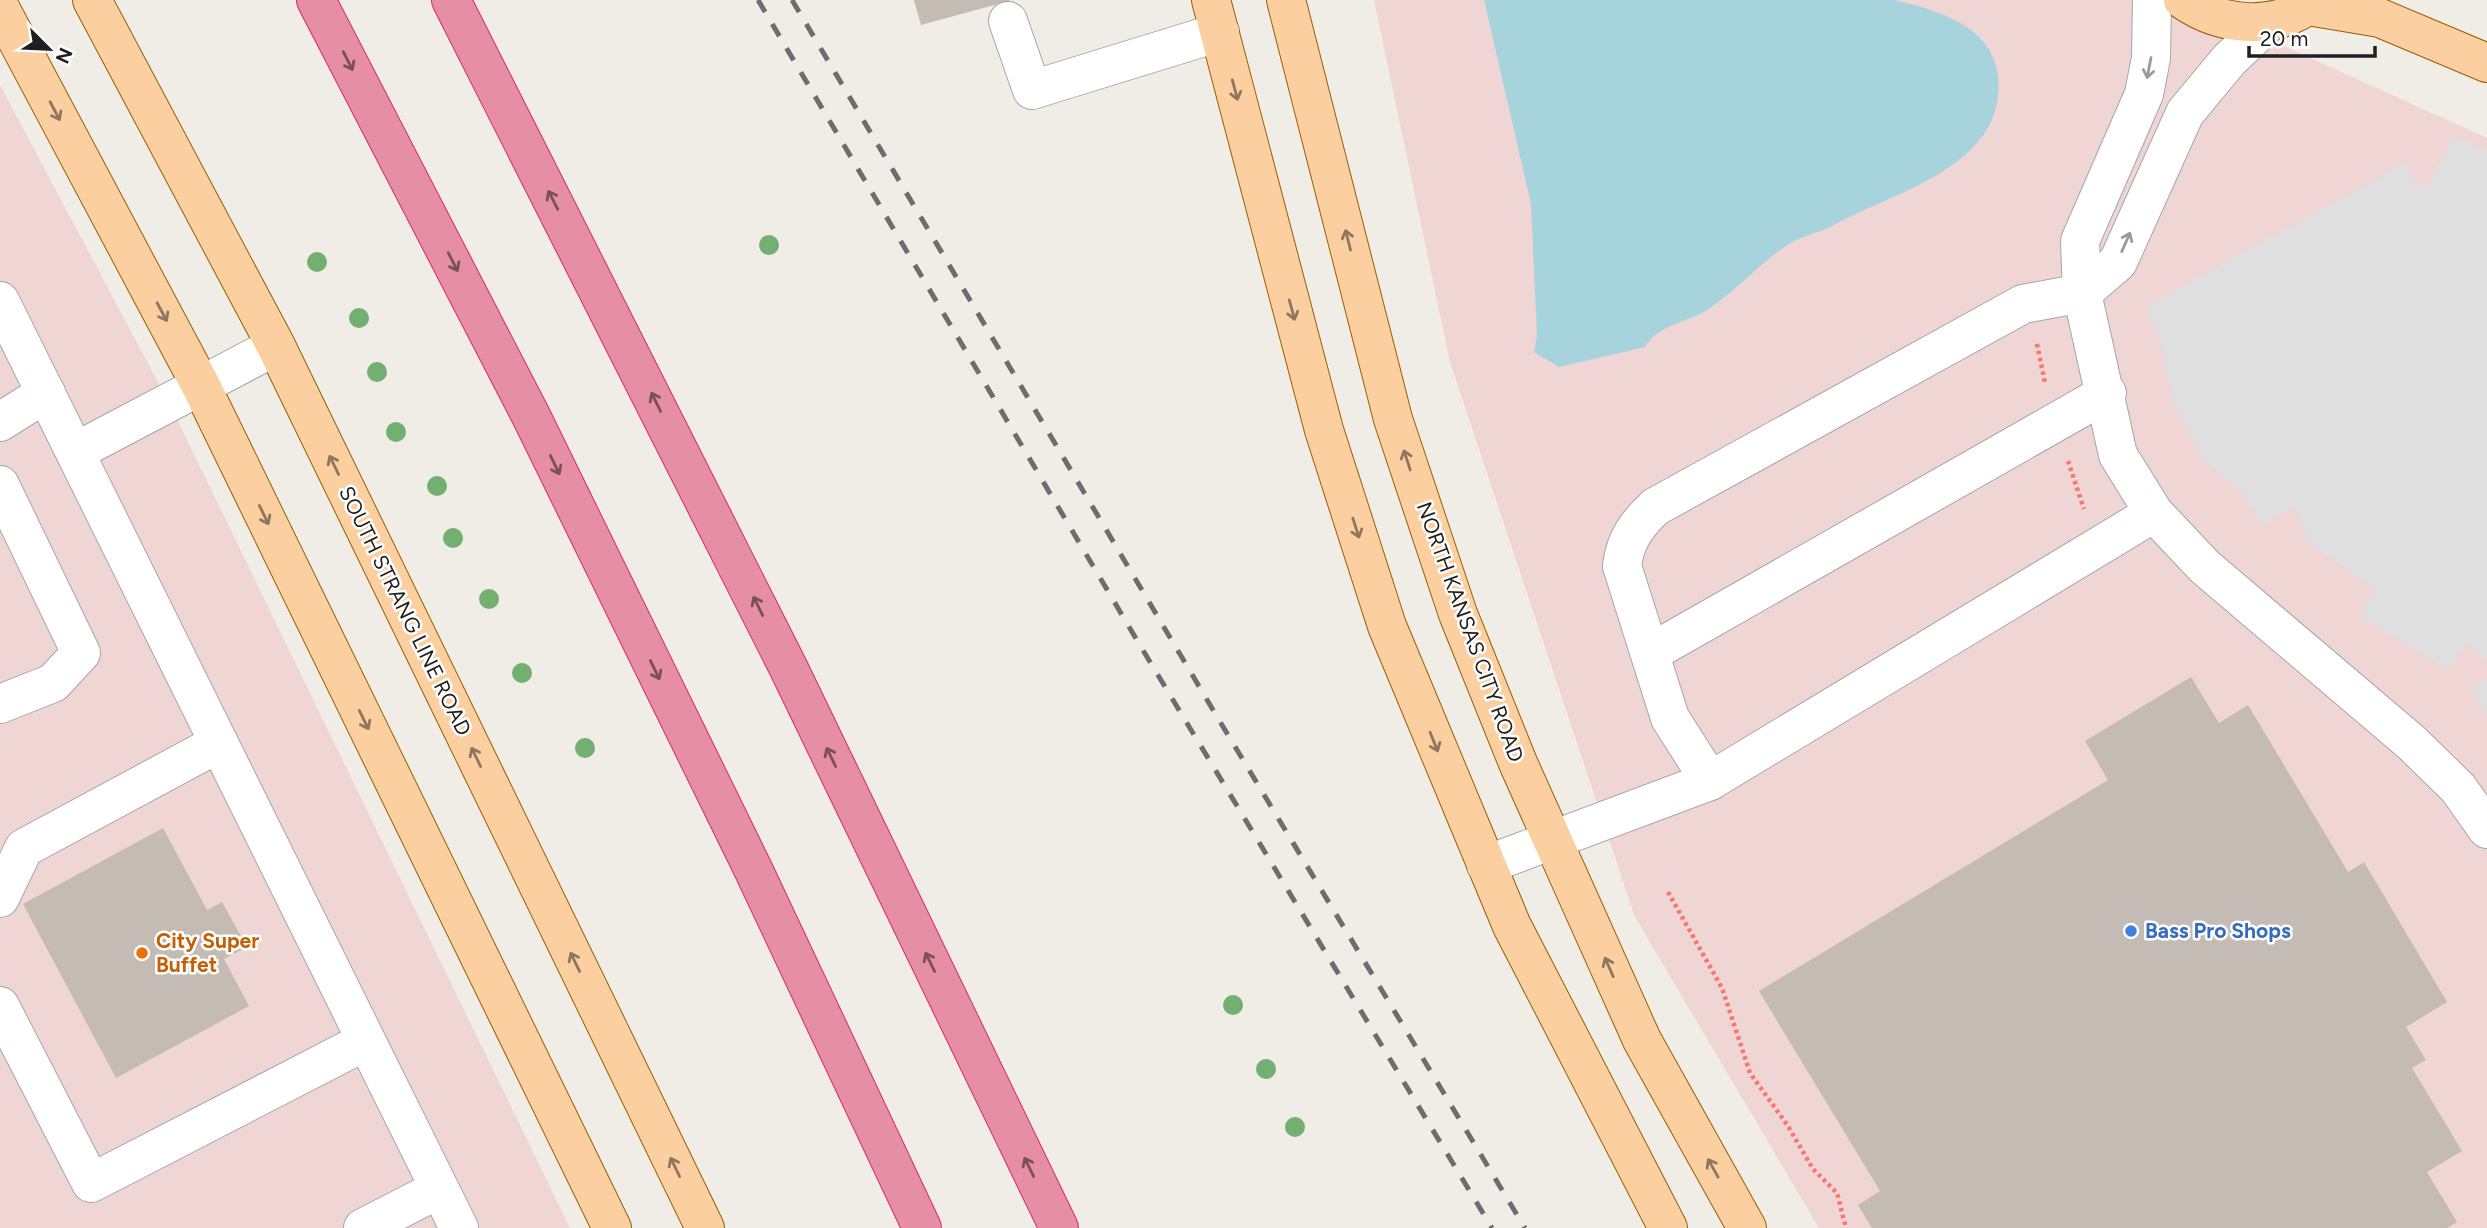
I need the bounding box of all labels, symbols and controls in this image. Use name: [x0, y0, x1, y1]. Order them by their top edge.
north arrow: [14, 14, 84, 84]
scale bar: [2249, 14, 2375, 58]
text: 20 m: [2260, 26, 2308, 51]
text: N: [51, 44, 78, 67]
one-way arrow: [341, 50, 355, 70]
one-way arrow: [2142, 56, 2155, 79]
one-way arrow: [1229, 78, 1242, 101]
one-way arrow: [49, 100, 62, 121]
one-way arrow: [546, 190, 560, 211]
one-way arrow: [1341, 229, 1354, 252]
one-way arrow: [2120, 232, 2133, 254]
one-way arrow: [446, 252, 460, 272]
one-way arrow: [1287, 299, 1300, 321]
one-way arrow: [156, 301, 169, 322]
one-way arrow: [649, 393, 663, 413]
one-way arrow: [1400, 449, 1412, 471]
one-way arrow: [327, 454, 340, 476]
one-way arrow: [549, 454, 563, 475]
street label: SOUTH STRANG LINE ROAD: [334, 482, 477, 740]
street label: NORTH KANSAS CITY ROAD: [1412, 498, 1529, 765]
one-way arrow: [258, 504, 272, 525]
one-way arrow: [1350, 517, 1363, 539]
one-way arrow: [750, 596, 764, 617]
one-way arrow: [649, 659, 663, 680]
one-way arrow: [358, 709, 372, 730]
one-way arrow: [1428, 730, 1441, 752]
one-way arrow: [469, 747, 482, 768]
one-way arrow: [824, 747, 838, 768]
place label: Bass Pro Shops: [2145, 918, 2291, 943]
marker: Bass Pro Shops: [2123, 923, 2139, 939]
place label: City Super Buffet: [156, 928, 259, 977]
marker: City Super Buffet: [134, 945, 150, 961]
one-way arrow: [568, 952, 582, 973]
one-way arrow: [923, 952, 936, 973]
one-way arrow: [1602, 956, 1615, 978]
one-way arrow: [668, 1157, 681, 1178]
one-way arrow: [1022, 1157, 1035, 1178]
one-way arrow: [1706, 1159, 1720, 1179]

